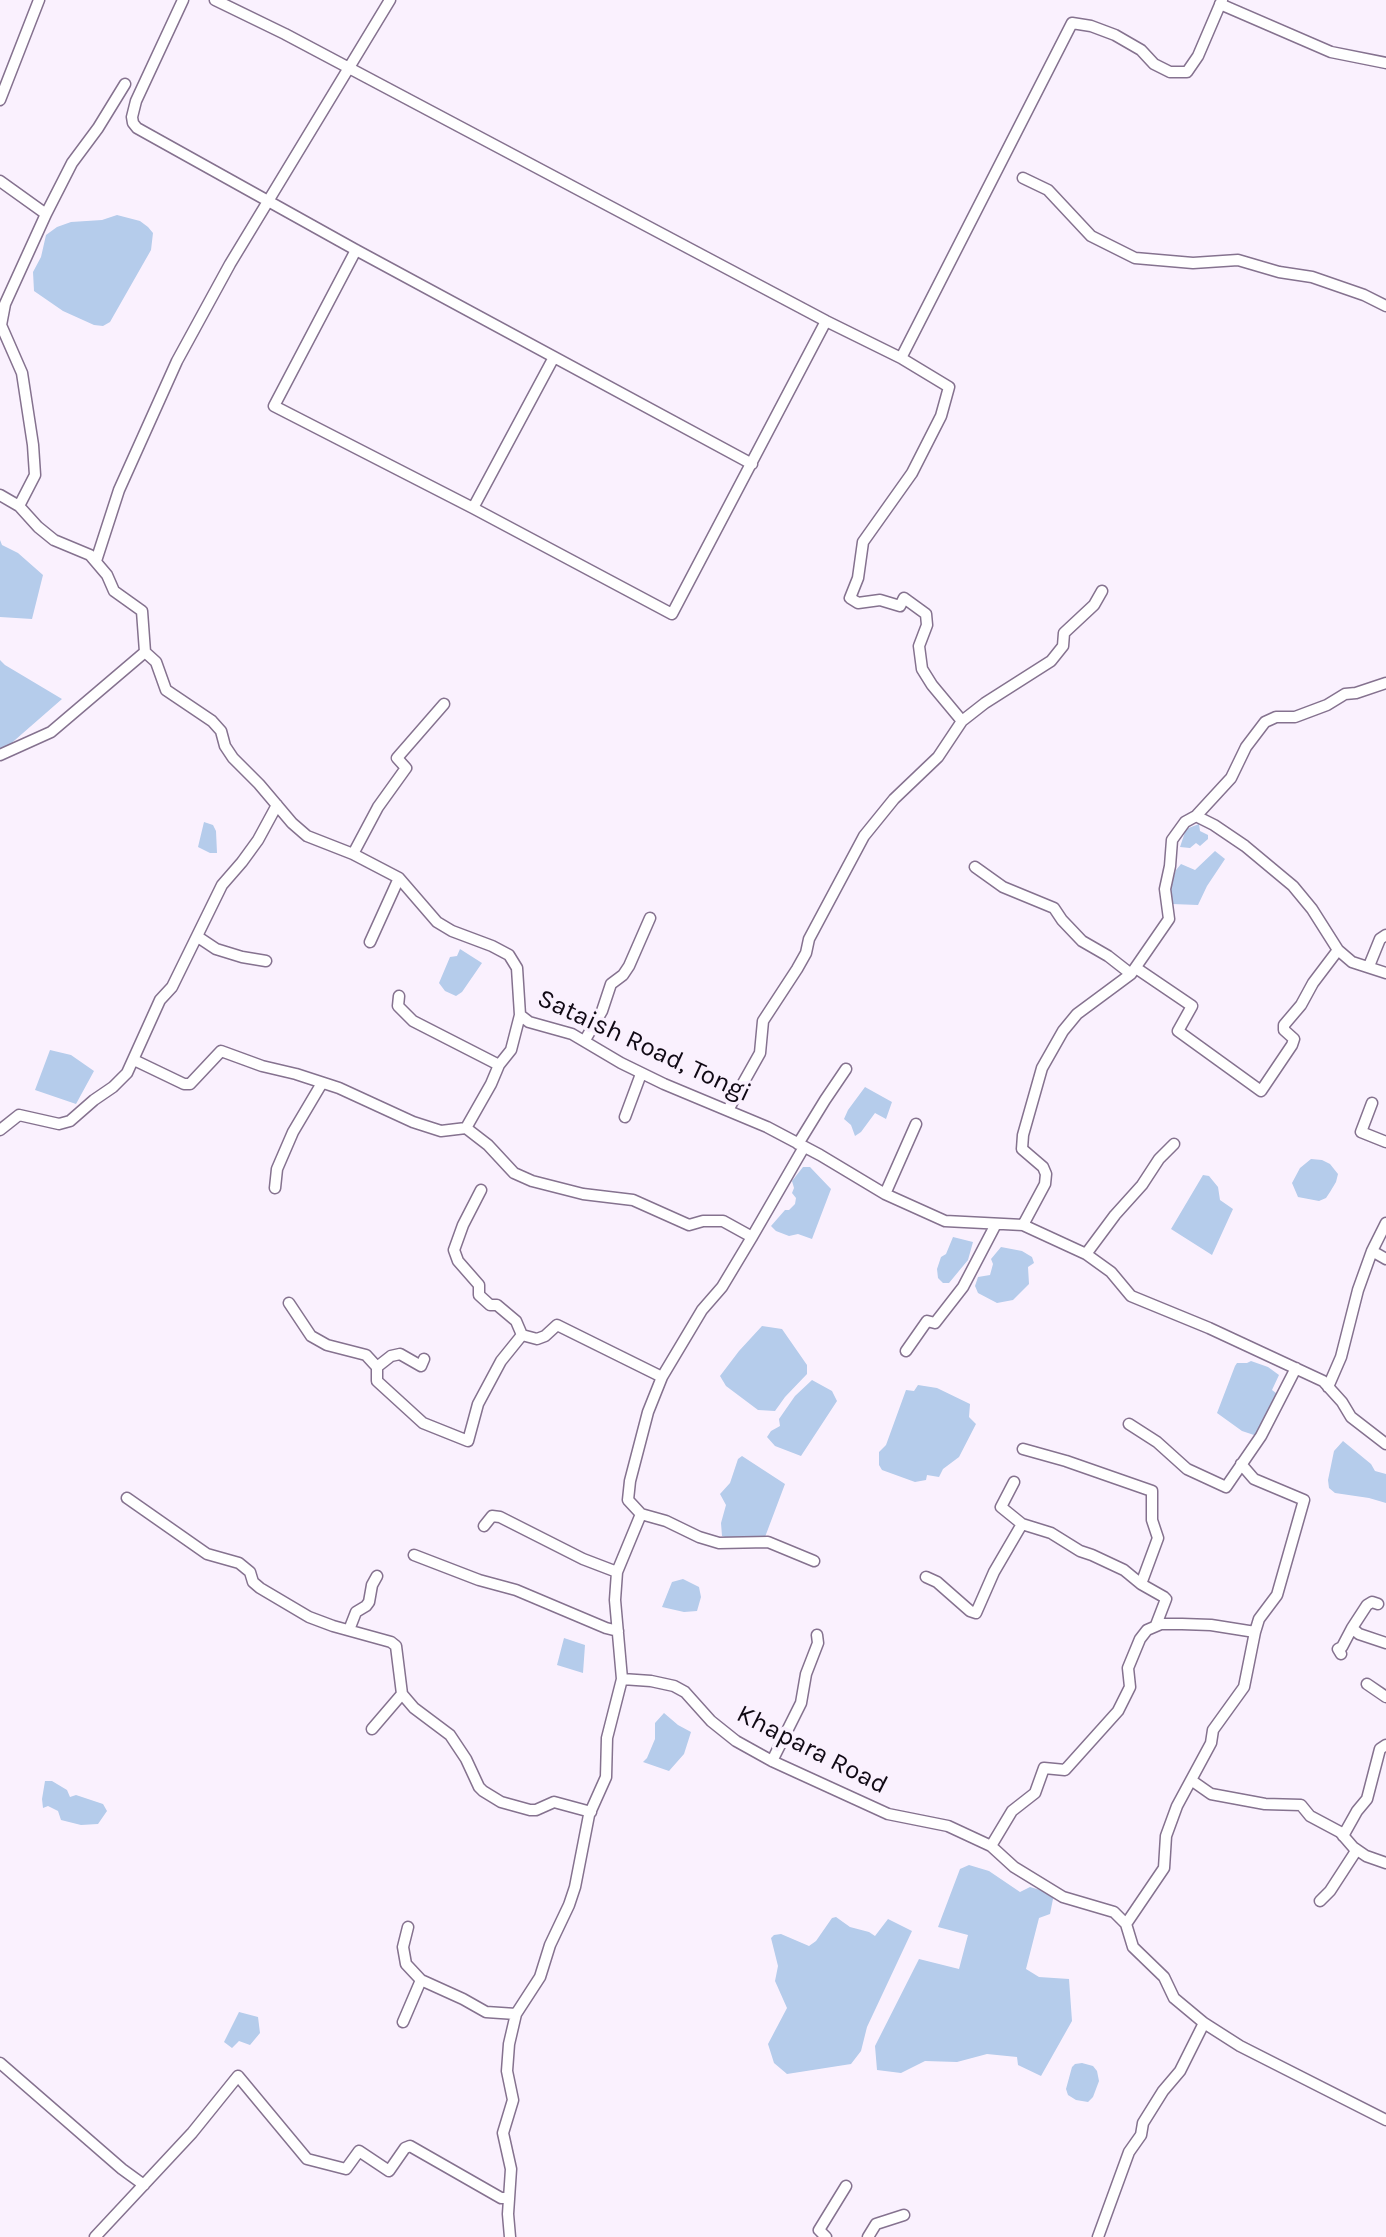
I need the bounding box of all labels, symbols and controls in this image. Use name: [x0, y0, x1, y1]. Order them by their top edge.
street label: Sataish Road, Tongi: [532, 983, 756, 1109]
street label: Khapara Road: [731, 1699, 893, 1801]

